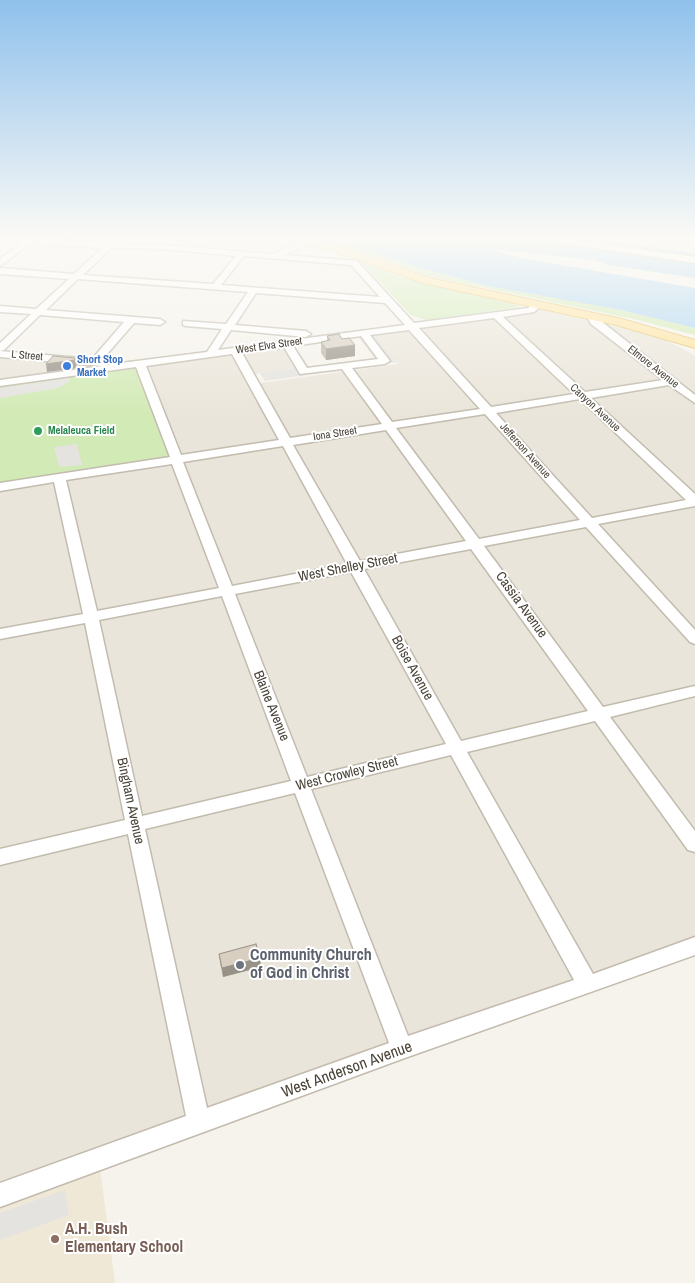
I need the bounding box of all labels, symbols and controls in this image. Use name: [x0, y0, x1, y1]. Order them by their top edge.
street label: West Elva Street: [235, 335, 303, 357]
street label: Elmore Avenue: [625, 343, 681, 391]
street label: L Street: [11, 348, 43, 364]
place label: Short Stop Market: [77, 353, 123, 379]
marker: Short Stop Market: [61, 360, 73, 372]
street label: Canyon Avenue: [567, 381, 623, 435]
street label: Jefferson Avenue: [497, 421, 553, 481]
place label: Melaleuca Field: [48, 424, 115, 438]
street label: Iona Street: [312, 424, 358, 444]
marker: Melaleuca Field: [32, 425, 44, 437]
street label: West Shelley Street: [297, 550, 399, 586]
street label: Cassia Avenue: [491, 569, 551, 641]
street label: Boise Avenue: [387, 633, 437, 703]
street label: Blaine Avenue: [249, 668, 293, 744]
street label: West Crowley Street: [294, 753, 400, 795]
street label: Bingham Avenue: [113, 756, 147, 846]
place label: Community Church of God in Christ: [250, 946, 372, 984]
marker: Community Church of God in Christ: [234, 959, 246, 971]
street label: West Anderson Avenue: [279, 1037, 415, 1103]
place label: A.H. Bush Elementary School: [65, 1220, 183, 1258]
marker: A.H. Bush Elementary School: [49, 1233, 61, 1245]

